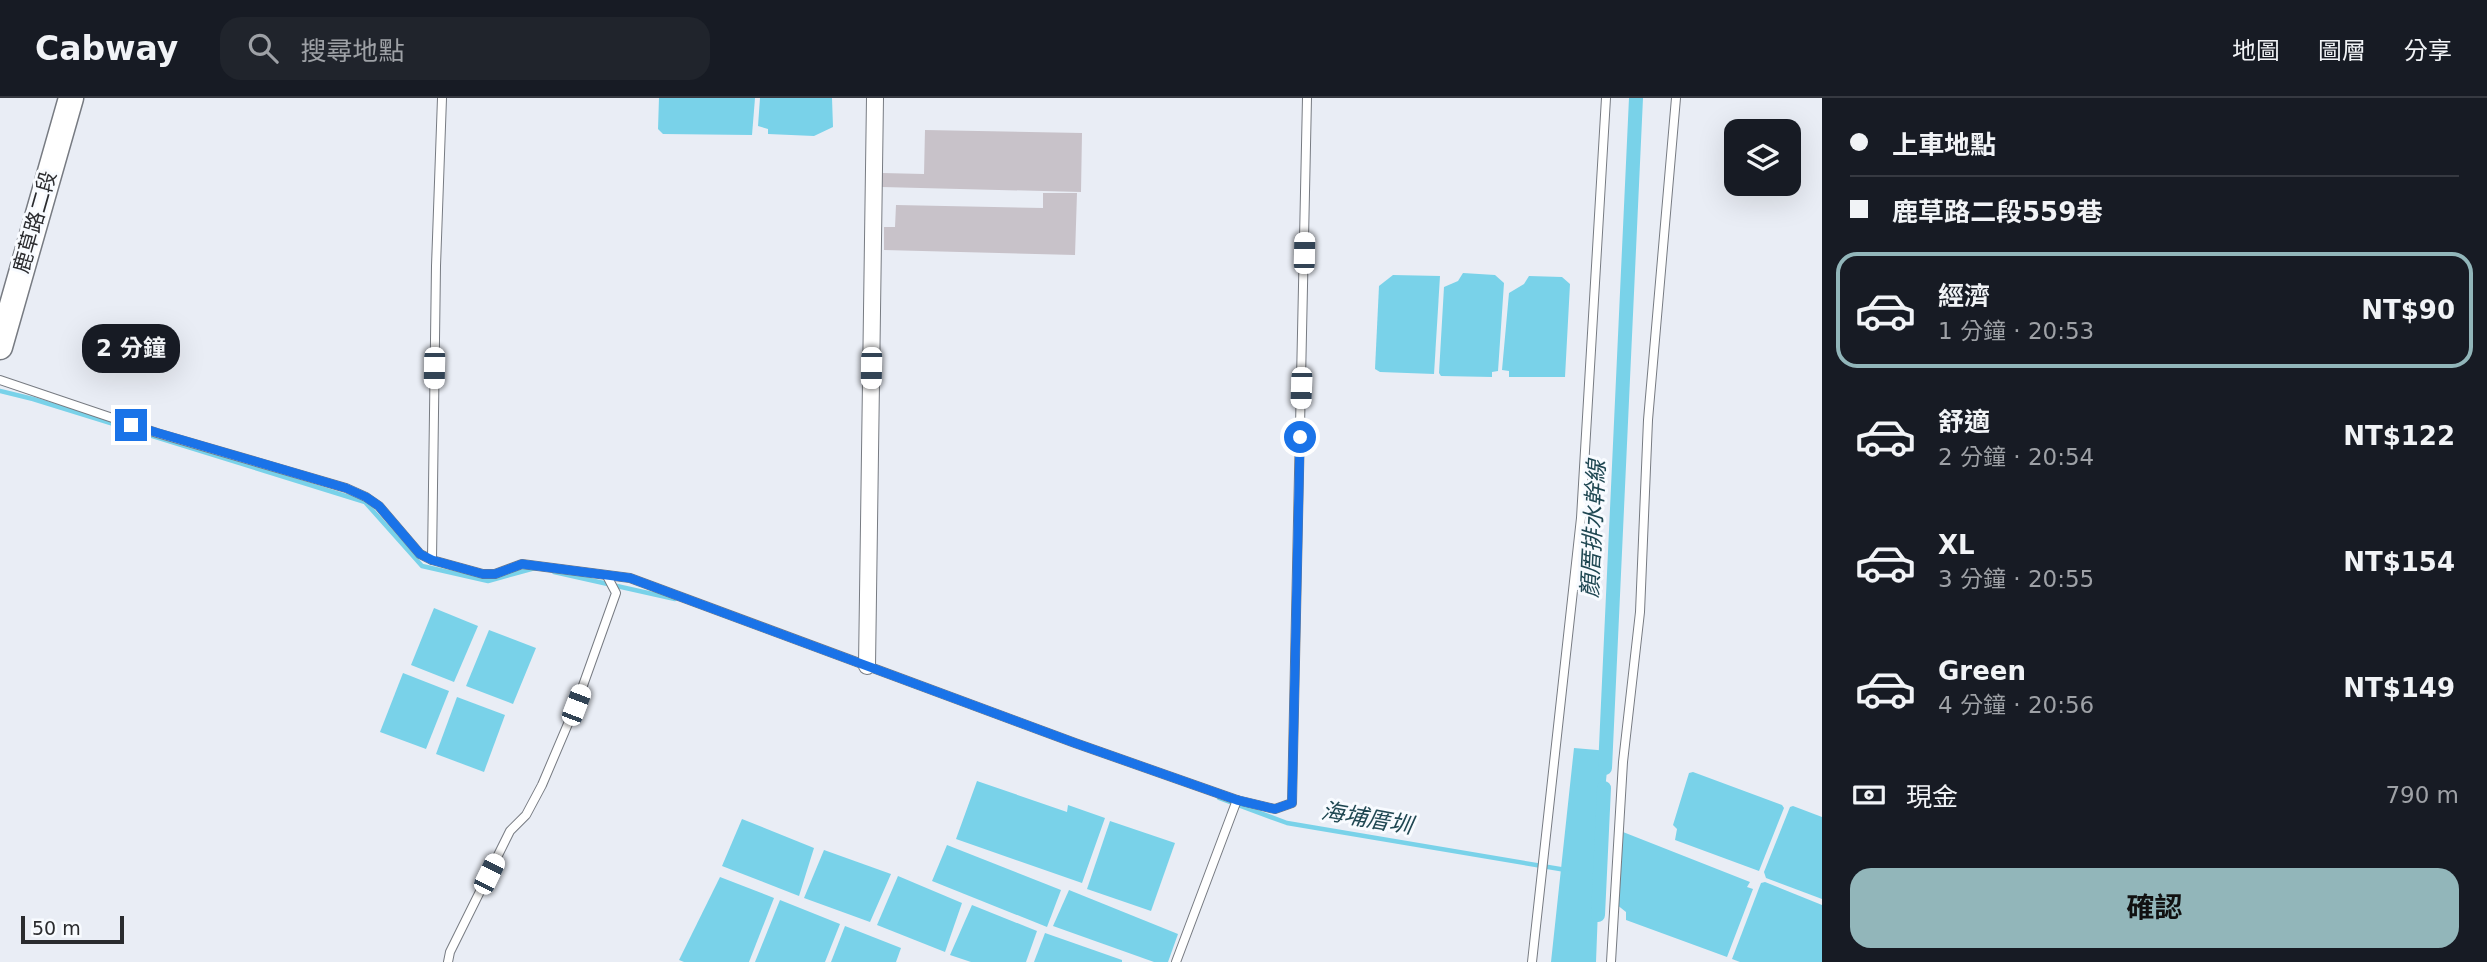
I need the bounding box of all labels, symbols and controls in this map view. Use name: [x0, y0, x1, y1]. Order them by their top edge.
search box: [220, 17, 710, 80]
text: Cabway: [35, 29, 178, 68]
icon: search: [244, 29, 282, 67]
text: 搜尋地點: [300, 36, 404, 66]
text: 地圖: [2232, 37, 2280, 65]
text: 圖層: [2318, 37, 2366, 65]
text: 分享: [2404, 37, 2452, 65]
map controls: [1724, 119, 1801, 196]
button: layers: [1724, 119, 1801, 196]
text: 上車地點: [1892, 130, 1996, 160]
street label: 鹿草路二段: [9, 168, 61, 276]
text: 鹿草路二段559巷: [1892, 197, 2102, 227]
car: [1294, 232, 1315, 274]
icon: car: [1854, 279, 1917, 342]
text: 經濟: [1938, 281, 1990, 311]
text: NT$90: [2361, 295, 2455, 325]
text: 1 分鐘 · 20:53: [1938, 318, 2094, 344]
callout: 2 分鐘: [82, 324, 180, 372]
text: 2 分鐘: [96, 335, 166, 361]
car: [424, 347, 445, 389]
car: [861, 347, 882, 389]
car: [1290, 367, 1313, 409]
icon: car: [1854, 405, 1917, 468]
text: 舒適: [1938, 407, 1990, 437]
route end: [115, 409, 147, 441]
route start: [1284, 421, 1316, 453]
text: NT$122: [2343, 421, 2455, 451]
text: 2 分鐘 · 20:54: [1938, 444, 2094, 470]
water label: 顏厝排水幹線: [1576, 456, 1610, 599]
text: XL: [1938, 530, 1975, 560]
icon: car: [1854, 531, 1917, 594]
text: NT$154: [2343, 547, 2455, 577]
text: 3 分鐘 · 20:55: [1938, 566, 2094, 592]
text: Green: [1938, 656, 2026, 686]
icon: car: [1854, 657, 1917, 720]
text: NT$149: [2343, 673, 2455, 703]
car: [559, 682, 594, 728]
text: 4 分鐘 · 20:56: [1938, 692, 2094, 718]
icon: cash: [1850, 776, 1888, 814]
text: 現金: [1906, 782, 1958, 812]
text: 790 m: [2385, 782, 2459, 808]
water label: 海埔厝圳: [1319, 797, 1418, 839]
car: [471, 851, 508, 897]
button: 確認: [1850, 868, 2459, 948]
scale bar: [21, 913, 124, 945]
text: 50 m: [32, 917, 81, 939]

